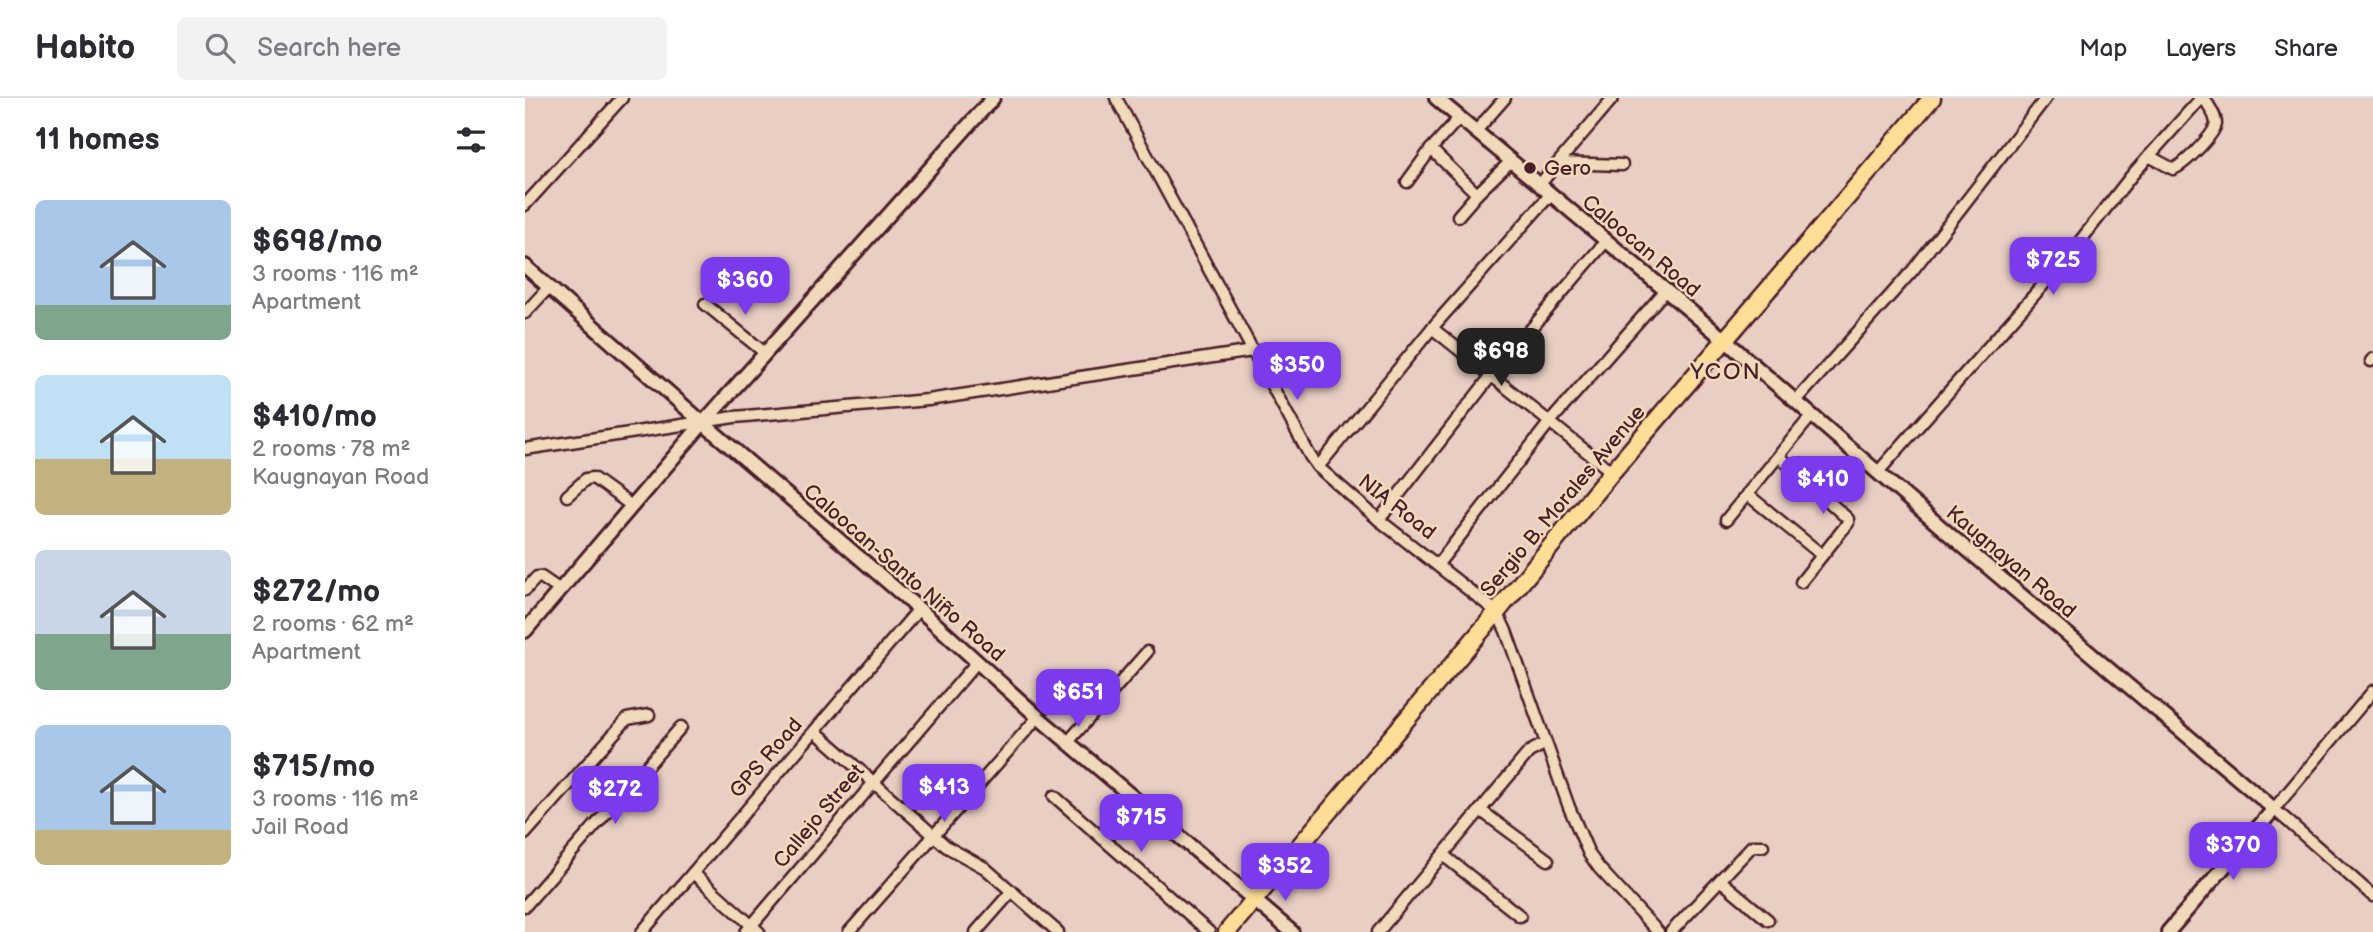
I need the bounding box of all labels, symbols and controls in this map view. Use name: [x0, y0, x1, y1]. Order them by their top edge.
search box: [177, 17, 667, 80]
text: Habito: [35, 28, 135, 68]
icon: search: [201, 29, 239, 67]
text: Search here: [257, 33, 401, 64]
text: Map: [2079, 34, 2127, 63]
text: Layers: [2165, 34, 2236, 63]
text: Share: [2274, 34, 2338, 63]
icon: filters: [452, 121, 490, 159]
text: 11 homes: [35, 122, 159, 158]
place label: Gero: [1544, 156, 1591, 181]
marker: Gero: [1522, 160, 1538, 176]
street label: Caloocan Road: [1577, 189, 1705, 303]
text: $698/mo: [252, 224, 382, 260]
icon: home: [91, 228, 175, 312]
pin: $725: [2012, 238, 2094, 297]
text: $725: [2026, 246, 2080, 274]
pin: $360: [704, 258, 786, 317]
text: 3 rooms · 116 m²: [252, 260, 419, 288]
text: $360: [717, 266, 773, 294]
text: Apartment: [252, 288, 361, 316]
pin: $698: [1460, 328, 1542, 388]
text: $698: [1473, 337, 1529, 365]
pin: $350: [1256, 342, 1338, 402]
text: $350: [1269, 351, 1325, 379]
district label: YCON: [1689, 358, 1762, 386]
text: $410/mo: [252, 399, 377, 435]
street label: Sergio B. Morales Avenue: [1475, 400, 1651, 602]
icon: home: [91, 403, 175, 487]
text: 2 rooms · 78 m²: [252, 435, 410, 463]
pin: $410: [1782, 456, 1864, 516]
text: Kaugnayan Road: [252, 463, 429, 491]
text: $410: [1797, 465, 1849, 493]
street label: NIA Road: [1353, 469, 1441, 545]
street label: Caloocan-Santo Niño Road: [798, 479, 1010, 667]
street label: Kaugnayan Road: [1941, 500, 2081, 624]
text: $272/mo: [252, 574, 380, 610]
icon: home: [91, 578, 175, 662]
text: 2 rooms · 62 m²: [252, 610, 414, 638]
text: Apartment: [252, 638, 361, 666]
pin: $651: [1037, 670, 1119, 729]
text: $651: [1052, 678, 1104, 706]
street label: GPS Road: [724, 713, 808, 803]
text: $715/mo: [252, 749, 375, 785]
icon: home: [91, 753, 175, 837]
street label: Callejo Street: [768, 758, 870, 873]
pin: $413: [903, 764, 985, 824]
pin: $272: [574, 766, 656, 826]
text: $413: [918, 773, 970, 801]
text: $272: [588, 775, 642, 803]
text: 3 rooms · 116 m²: [252, 785, 419, 813]
pin: $715: [1100, 794, 1182, 854]
text: $715: [1116, 803, 1166, 831]
text: Jail Road: [252, 813, 349, 841]
pin: $370: [2192, 822, 2274, 882]
text: $370: [2205, 831, 2261, 859]
pin: $352: [1244, 844, 1326, 903]
text: $352: [1257, 852, 1313, 880]

